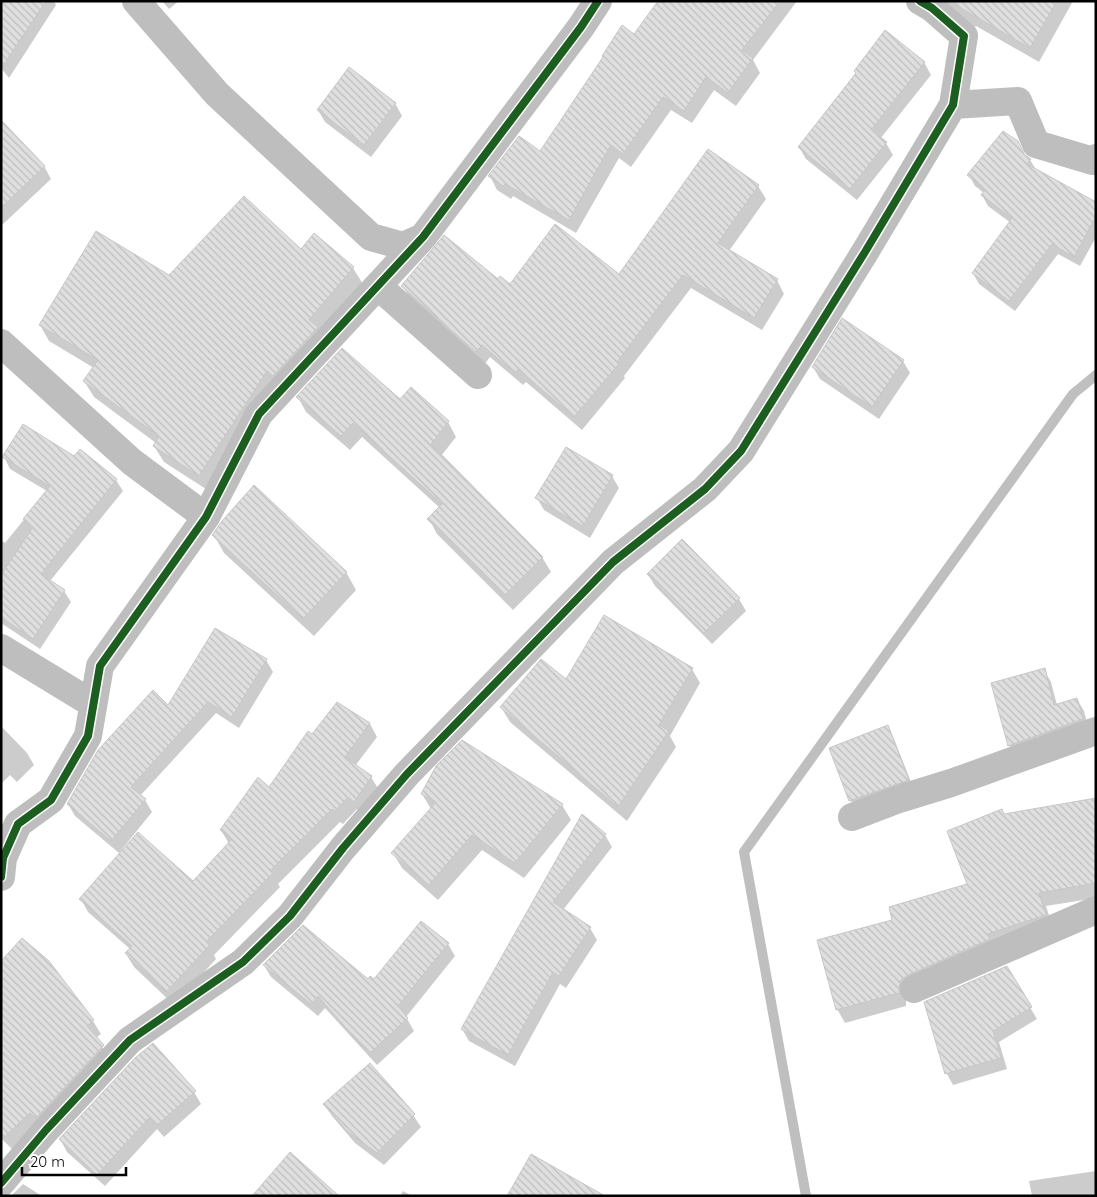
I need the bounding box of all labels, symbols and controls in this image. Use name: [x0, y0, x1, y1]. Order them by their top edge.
scale bar: [22, 1144, 126, 1176]
text: 20 m: [30, 1152, 65, 1171]

